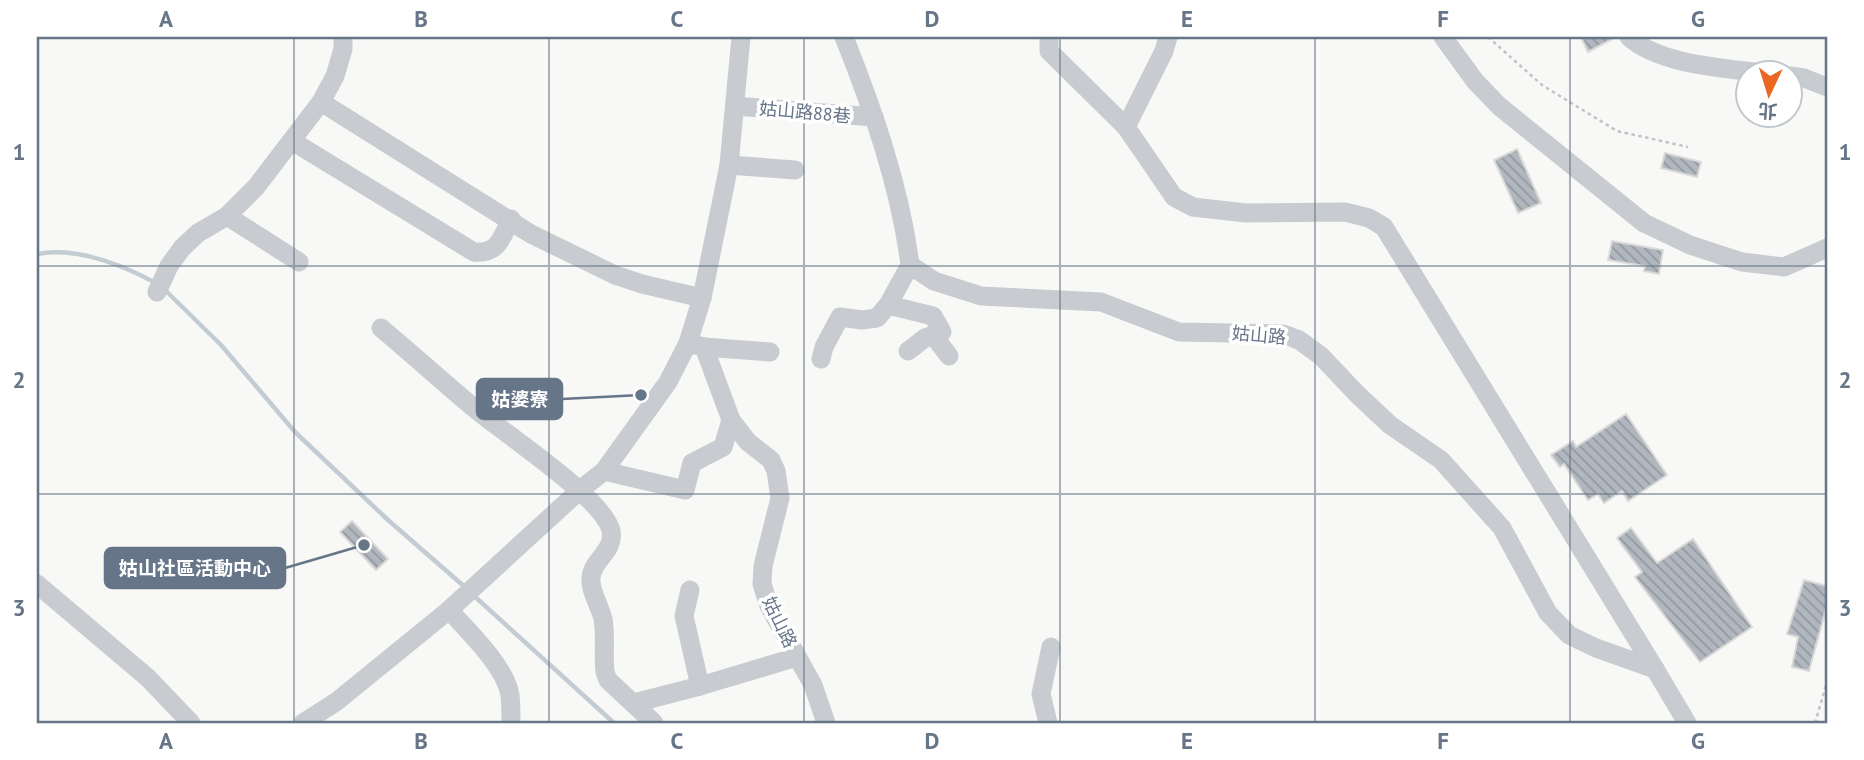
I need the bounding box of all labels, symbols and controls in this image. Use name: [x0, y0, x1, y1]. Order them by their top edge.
text: A: [159, 4, 173, 33]
text: B: [414, 4, 428, 33]
text: C: [671, 4, 684, 33]
text: D: [925, 4, 939, 33]
text: E: [1181, 4, 1193, 33]
text: F: [1437, 4, 1449, 33]
text: G: [1691, 4, 1705, 33]
north arrow: [1734, 60, 1804, 130]
street label: 姑山路88巷: [758, 97, 852, 127]
text: 北: [1757, 98, 1778, 124]
text: 1: [12, 137, 26, 166]
text: 1: [1838, 137, 1852, 166]
street label: 姑山路: [1231, 321, 1287, 349]
text: 2: [12, 365, 26, 394]
text: 2: [1838, 365, 1852, 394]
callout: 姑婆寮: [477, 379, 562, 419]
text: 姑婆寮: [491, 387, 549, 411]
callout: 姑山社區活動中心: [105, 548, 285, 588]
text: 姑山社區活動中心: [119, 556, 271, 580]
text: 3: [12, 593, 26, 622]
street label: 姑山路: [758, 593, 802, 651]
text: 3: [1838, 593, 1852, 622]
text: A: [159, 726, 173, 755]
text: B: [414, 726, 428, 755]
text: C: [671, 726, 684, 755]
text: D: [925, 726, 939, 755]
text: E: [1181, 726, 1193, 755]
text: F: [1437, 726, 1449, 755]
text: G: [1691, 726, 1705, 755]

